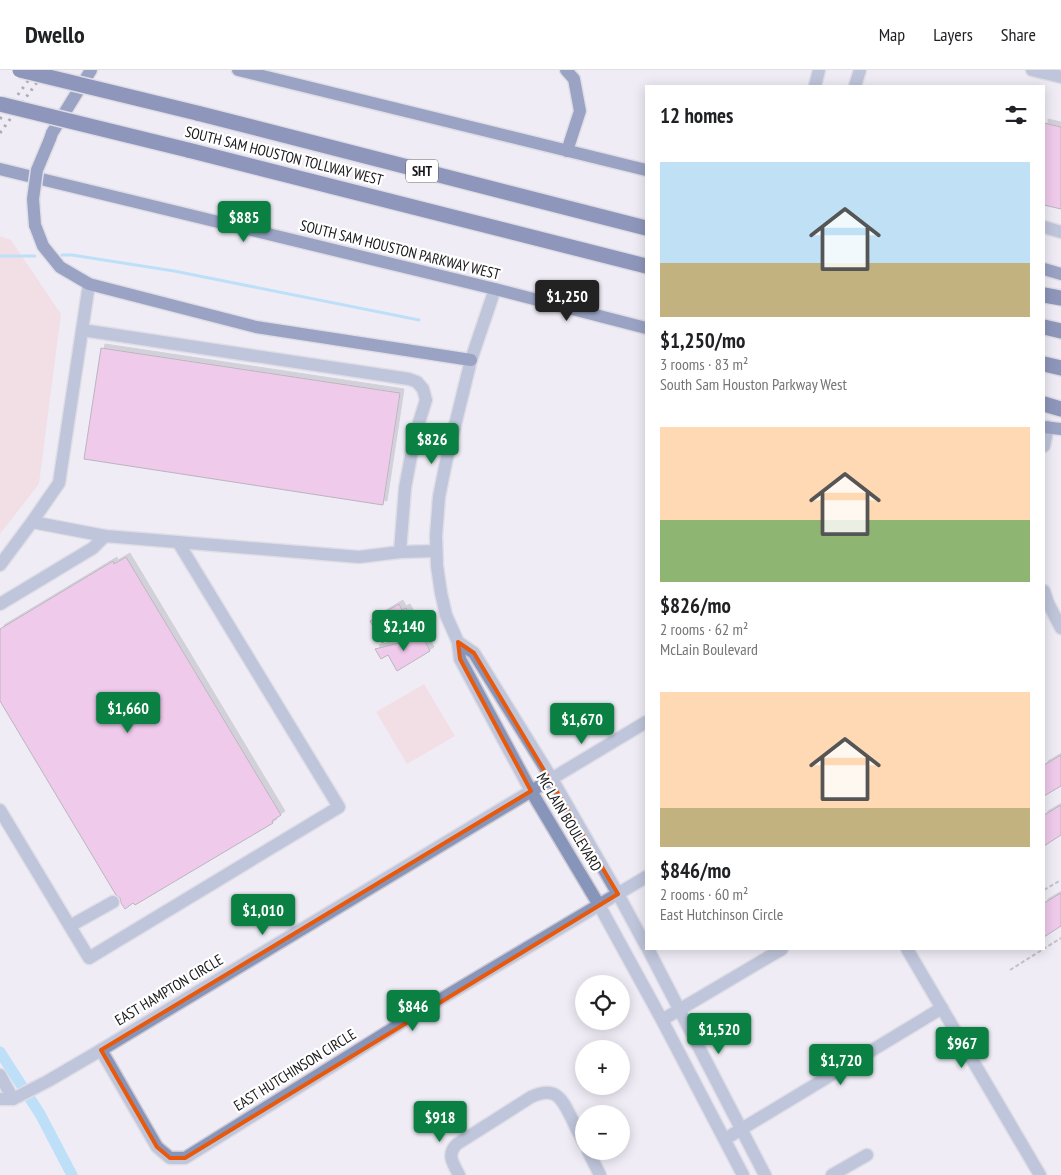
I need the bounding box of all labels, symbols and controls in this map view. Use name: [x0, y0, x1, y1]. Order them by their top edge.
text: Dwello: [25, 19, 85, 50]
text: Map: [879, 23, 905, 46]
text: Layers: [933, 23, 973, 46]
text: Share: [1001, 23, 1036, 46]
icon: filters: [1002, 101, 1030, 129]
text: 12 homes: [660, 102, 733, 129]
street label: SOUTH SAM HOUSTON TOLLWAY WEST: [183, 122, 385, 189]
road number: SHT: [406, 160, 438, 182]
icon: home: [800, 194, 890, 284]
pin: $885: [214, 200, 274, 243]
text: $885: [229, 207, 259, 227]
street label: SOUTH SAM HOUSTON PARKWAY WEST: [298, 215, 502, 284]
pin: $1,250: [526, 280, 608, 322]
text: $1,250: [546, 286, 588, 306]
text: $1,250/mo: [660, 327, 745, 354]
text: 3 rooms · 83 m²: [660, 354, 748, 374]
text: South Sam Houston Parkway West: [660, 374, 847, 394]
pin: $826: [402, 422, 462, 465]
text: $826: [417, 429, 447, 449]
icon: home: [800, 459, 890, 549]
text: $826/mo: [660, 592, 731, 619]
pin: $2,140: [363, 610, 445, 652]
text: $2,140: [383, 616, 425, 636]
text: 2 rooms · 62 m²: [660, 619, 748, 639]
text: McLain Boulevard: [660, 639, 758, 659]
pin: $1,660: [87, 692, 169, 734]
text: $1,660: [107, 698, 149, 718]
pin: $1,670: [541, 702, 623, 745]
text: $1,670: [561, 709, 603, 729]
icon: home: [800, 724, 890, 814]
street label: MC LAIN BOULEVARD: [533, 769, 606, 875]
text: $846/mo: [660, 857, 731, 884]
text: 2 rooms · 60 m²: [660, 884, 748, 904]
pin: $1,010: [222, 894, 304, 936]
text: $1,010: [242, 900, 284, 920]
text: East Hutchinson Circle: [660, 904, 783, 924]
street label: EAST HAMPTON CIRCLE: [111, 950, 226, 1029]
map controls: [575, 975, 630, 1160]
button: locate: [575, 975, 630, 1030]
pin: $846: [383, 990, 443, 1032]
text: $846: [398, 996, 428, 1016]
pin: $1,520: [678, 1012, 760, 1055]
text: $1,520: [698, 1019, 740, 1039]
street label: EAST HUTCHINSON CIRCLE: [230, 1024, 359, 1115]
pin: $967: [932, 1026, 992, 1069]
text: $967: [947, 1033, 977, 1053]
button: +: [575, 1040, 630, 1095]
pin: $1,720: [800, 1044, 882, 1086]
text: $1,720: [820, 1050, 862, 1070]
pin: $918: [410, 1100, 470, 1143]
button: −: [575, 1105, 630, 1160]
text: $918: [425, 1107, 455, 1127]

